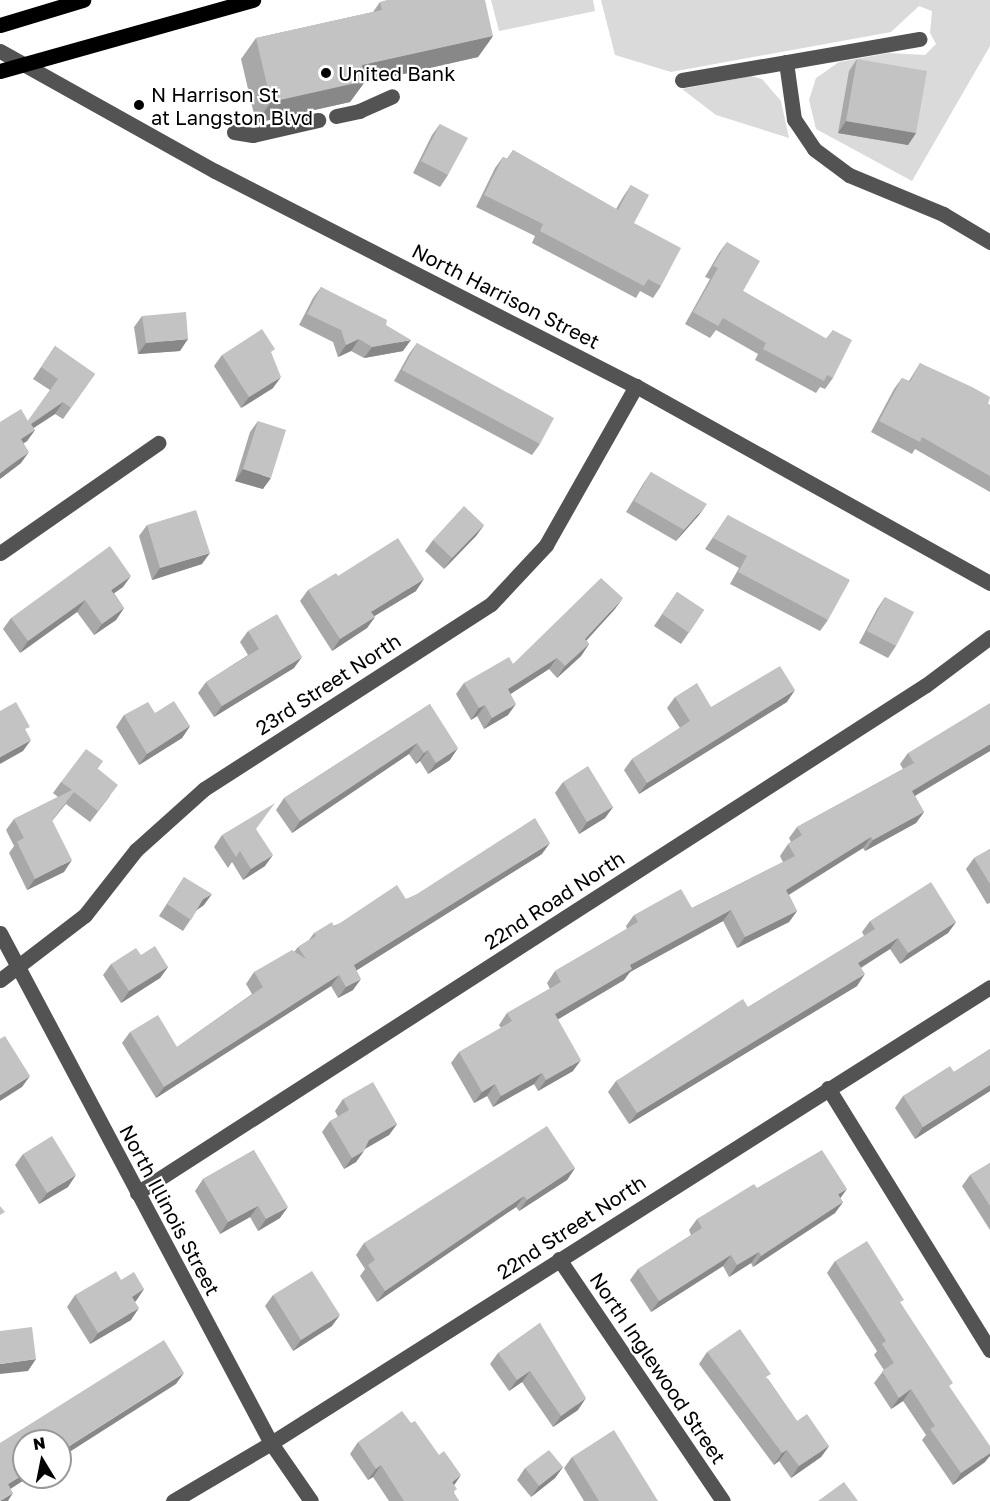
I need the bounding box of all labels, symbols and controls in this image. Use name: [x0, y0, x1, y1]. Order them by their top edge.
place label: United Bank: [338, 61, 455, 85]
marker: United Bank: [319, 66, 333, 80]
place label: N Harrison St at Langston Blvd: [151, 82, 313, 129]
marker: N Harrison St at Langston Blvd: [132, 98, 146, 112]
street label: North Harrison Street: [408, 238, 604, 354]
street label: 23rd Street North: [251, 628, 405, 740]
street label: 22nd Road North: [479, 846, 629, 954]
street label: North Illinois Street: [115, 1121, 225, 1299]
street label: 22nd Street North: [492, 1170, 650, 1284]
street label: North Inglewood Street: [585, 1268, 731, 1468]
north arrow: [12, 1429, 72, 1489]
text: N: [31, 1432, 47, 1454]

